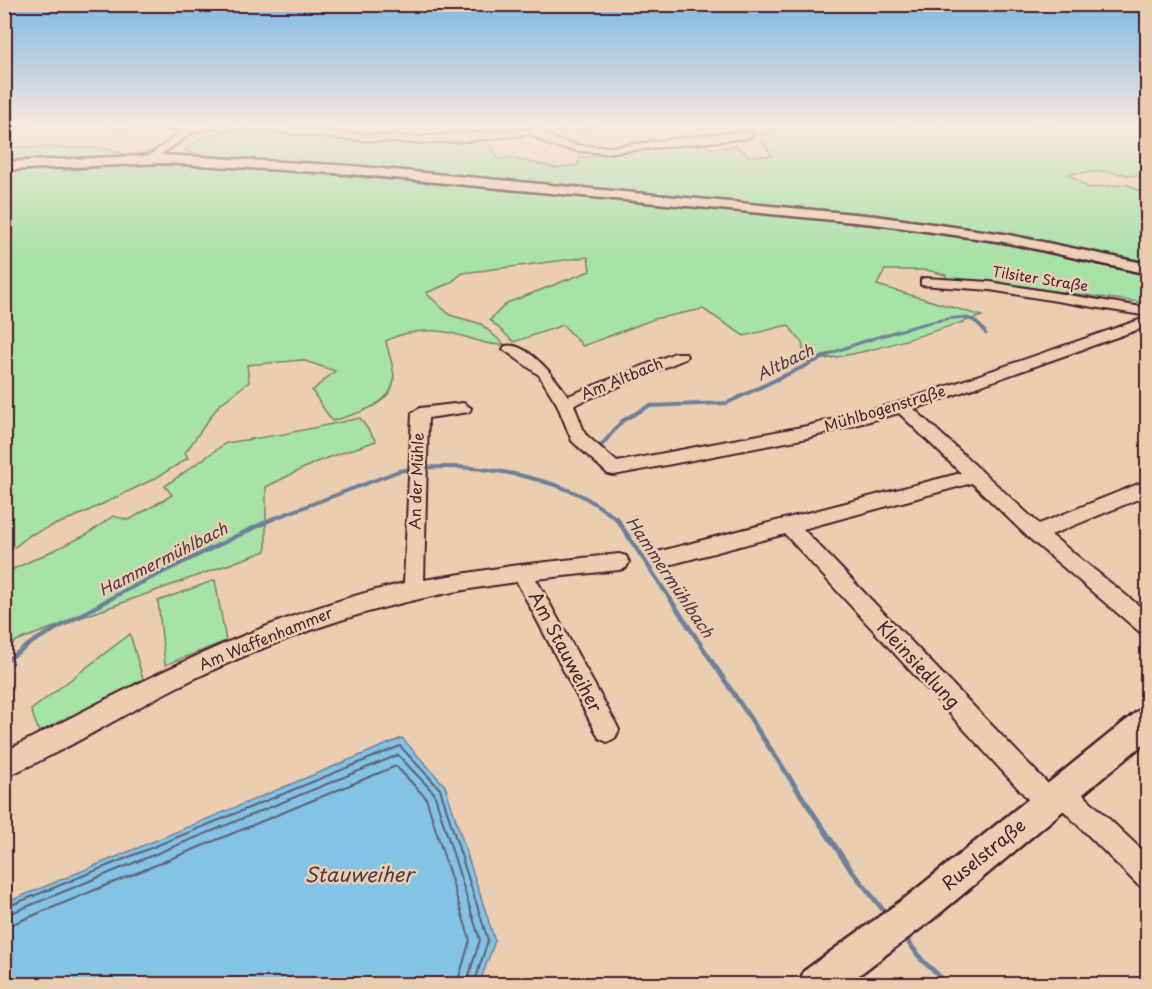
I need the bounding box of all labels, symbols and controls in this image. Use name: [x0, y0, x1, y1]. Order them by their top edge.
street label: Tilsiter Straße: [991, 261, 1089, 296]
water label: Altbach: [752, 337, 818, 385]
street label: Am Altbach: [577, 351, 666, 404]
street label: Mühlbogenstraße: [821, 378, 948, 437]
street label: An der Mühle: [402, 432, 429, 530]
water label: Hammermühlbach: [621, 511, 721, 642]
water label: Hammermühlbach: [94, 515, 232, 601]
street label: Am Stauweiher: [523, 586, 610, 717]
street label: Am Waffenhammer: [195, 600, 336, 675]
street label: Kleinsiedlung: [871, 614, 967, 714]
street label: Ruselstraße: [935, 812, 1031, 896]
water label: Stauweiher: [304, 859, 416, 889]

